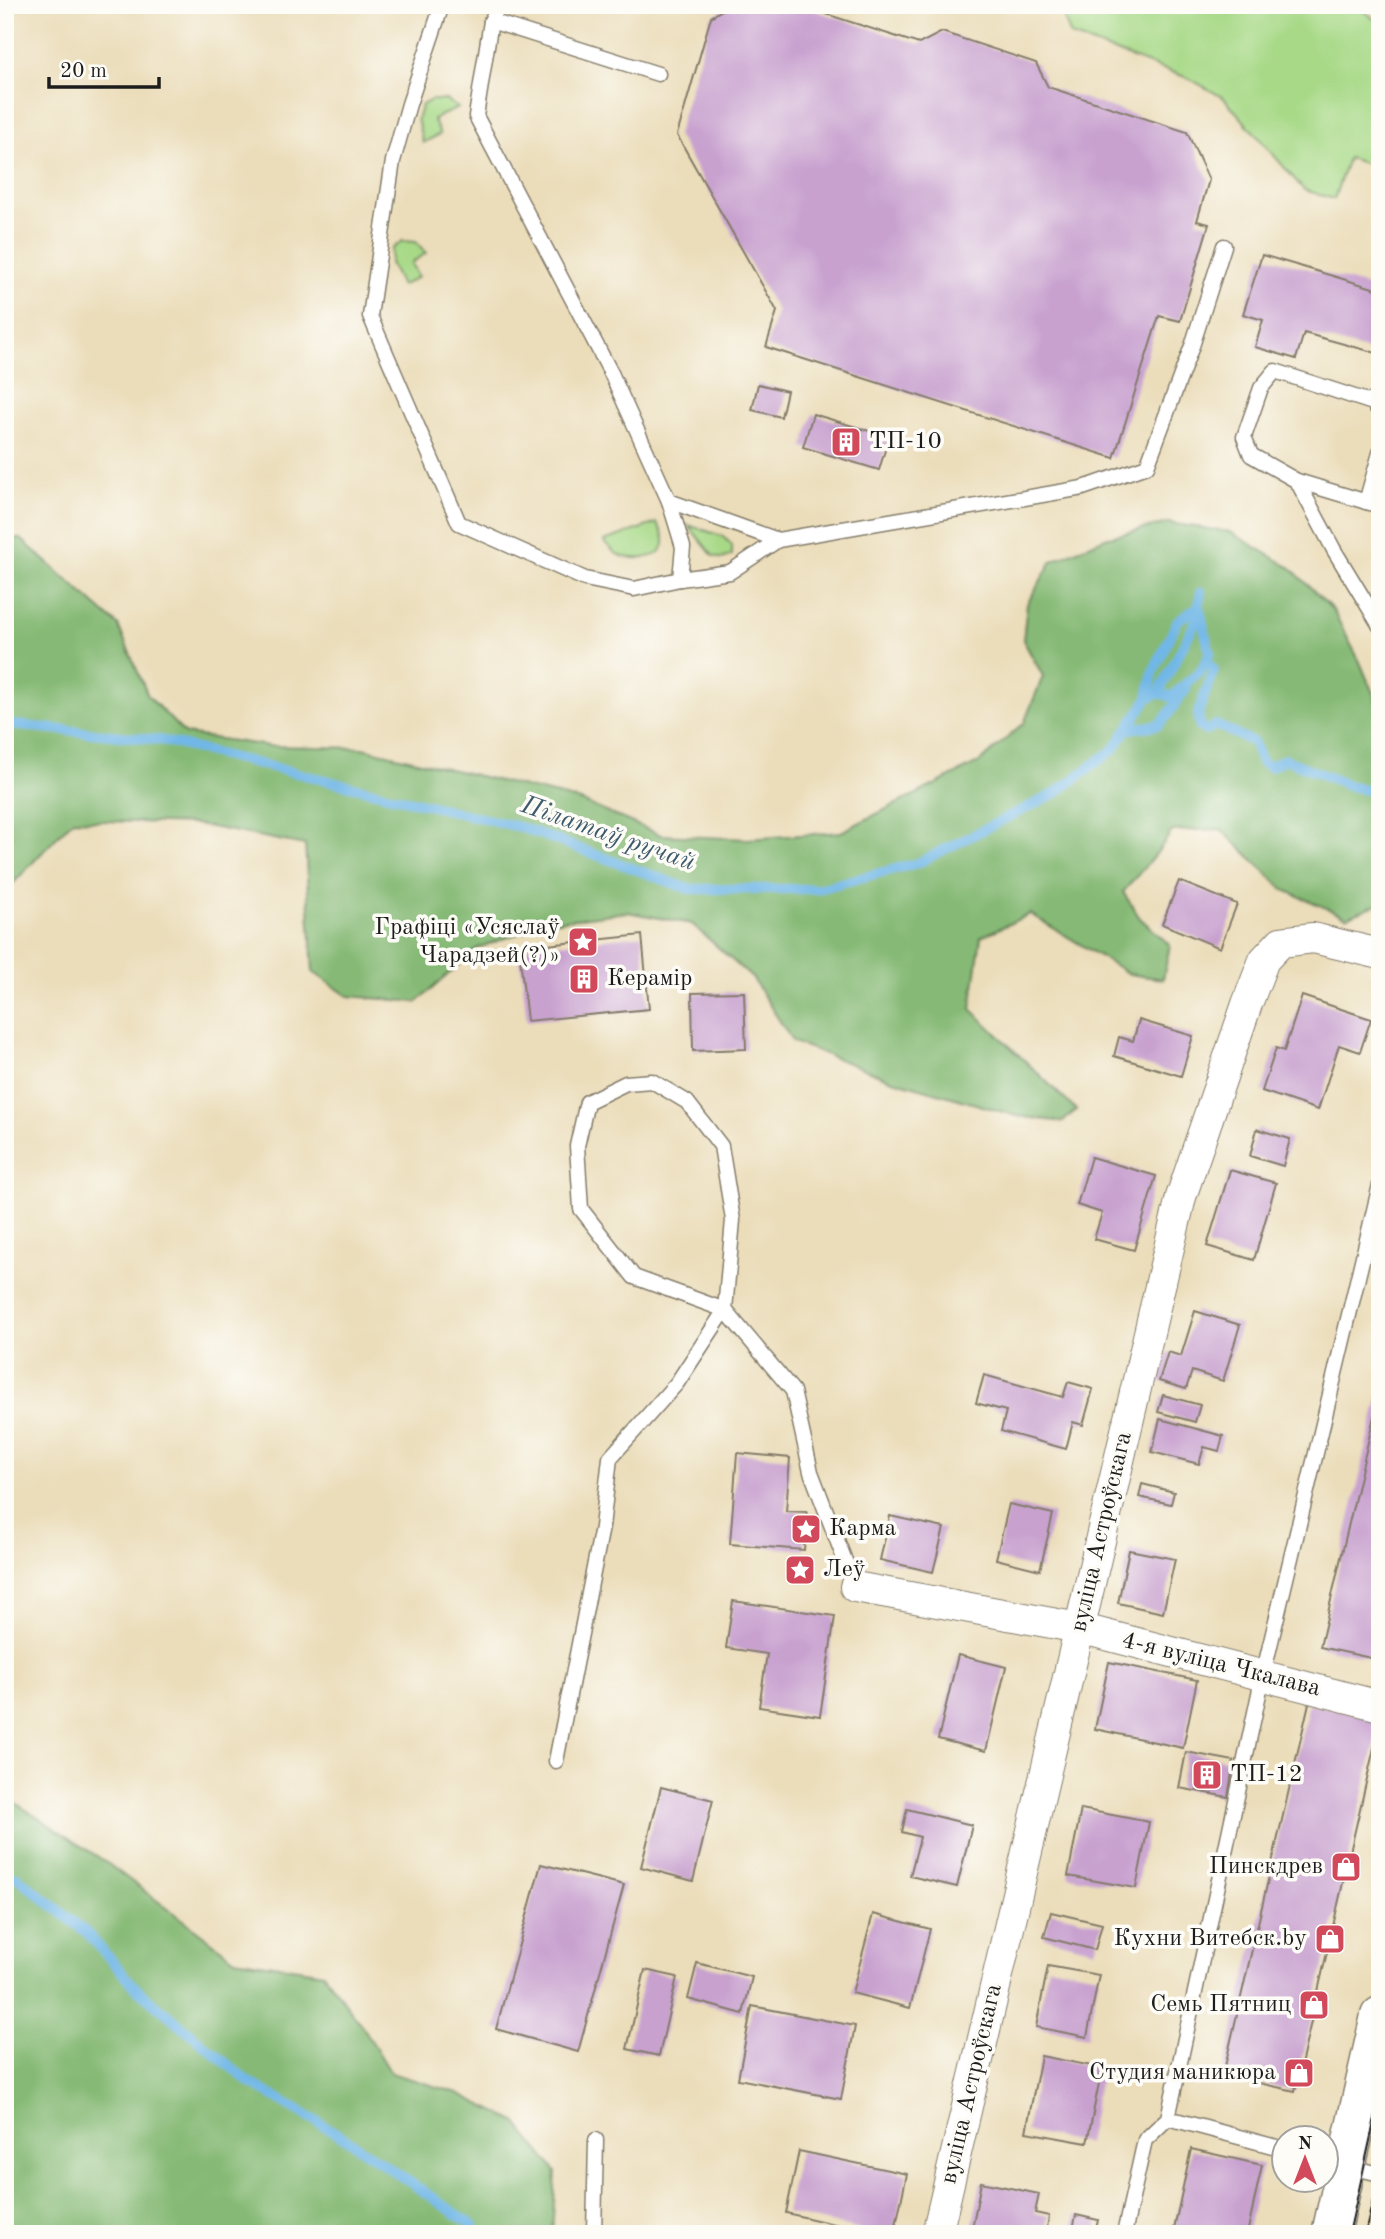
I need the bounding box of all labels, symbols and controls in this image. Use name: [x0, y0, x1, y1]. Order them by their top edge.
scale bar: [49, 46, 159, 90]
text: 20 m: [60, 61, 107, 82]
building icon: ТП-10: [829, 425, 863, 459]
place label: ТП-10: [869, 430, 942, 454]
water label: Пілатаў ручай: [517, 792, 699, 876]
place label: Графіці «Усяслаў Чарадзей(?)»: [374, 916, 560, 968]
place icon: Графіці «Усяслаў Чарадзей(?)»: [566, 925, 600, 959]
building icon: Керамір: [567, 962, 601, 996]
place label: Керамір: [607, 967, 693, 991]
street label: вуліца Астроўскага: [1067, 1429, 1137, 1634]
place icon: Карма: [789, 1512, 823, 1546]
place label: Карма: [829, 1517, 897, 1541]
place icon: Леў: [783, 1553, 817, 1587]
place label: Леў: [823, 1558, 866, 1582]
street label: 4-я вуліца Чкалава: [1119, 1629, 1323, 1701]
building icon: ТП-12: [1190, 1758, 1224, 1792]
place label: ТП-12: [1230, 1763, 1303, 1787]
shop icon: Пинскдрев: [1329, 1850, 1363, 1884]
place label: Пинскдрев: [1209, 1855, 1323, 1879]
shop icon: Кухни Витебск.by: [1313, 1922, 1347, 1956]
place label: Кухни Витебск.by: [1114, 1927, 1307, 1951]
street label: вуліца Астроўскага: [937, 1981, 1007, 2186]
shop icon: Семь Пятниц: [1297, 1988, 1331, 2022]
place label: Семь Пятниц: [1150, 1993, 1291, 2017]
shop icon: Студия маникюра: [1282, 2056, 1316, 2090]
place label: Студия маникюра: [1089, 2061, 1276, 2085]
north arrow: [1270, 2124, 1340, 2194]
text: N: [1298, 2135, 1313, 2154]

